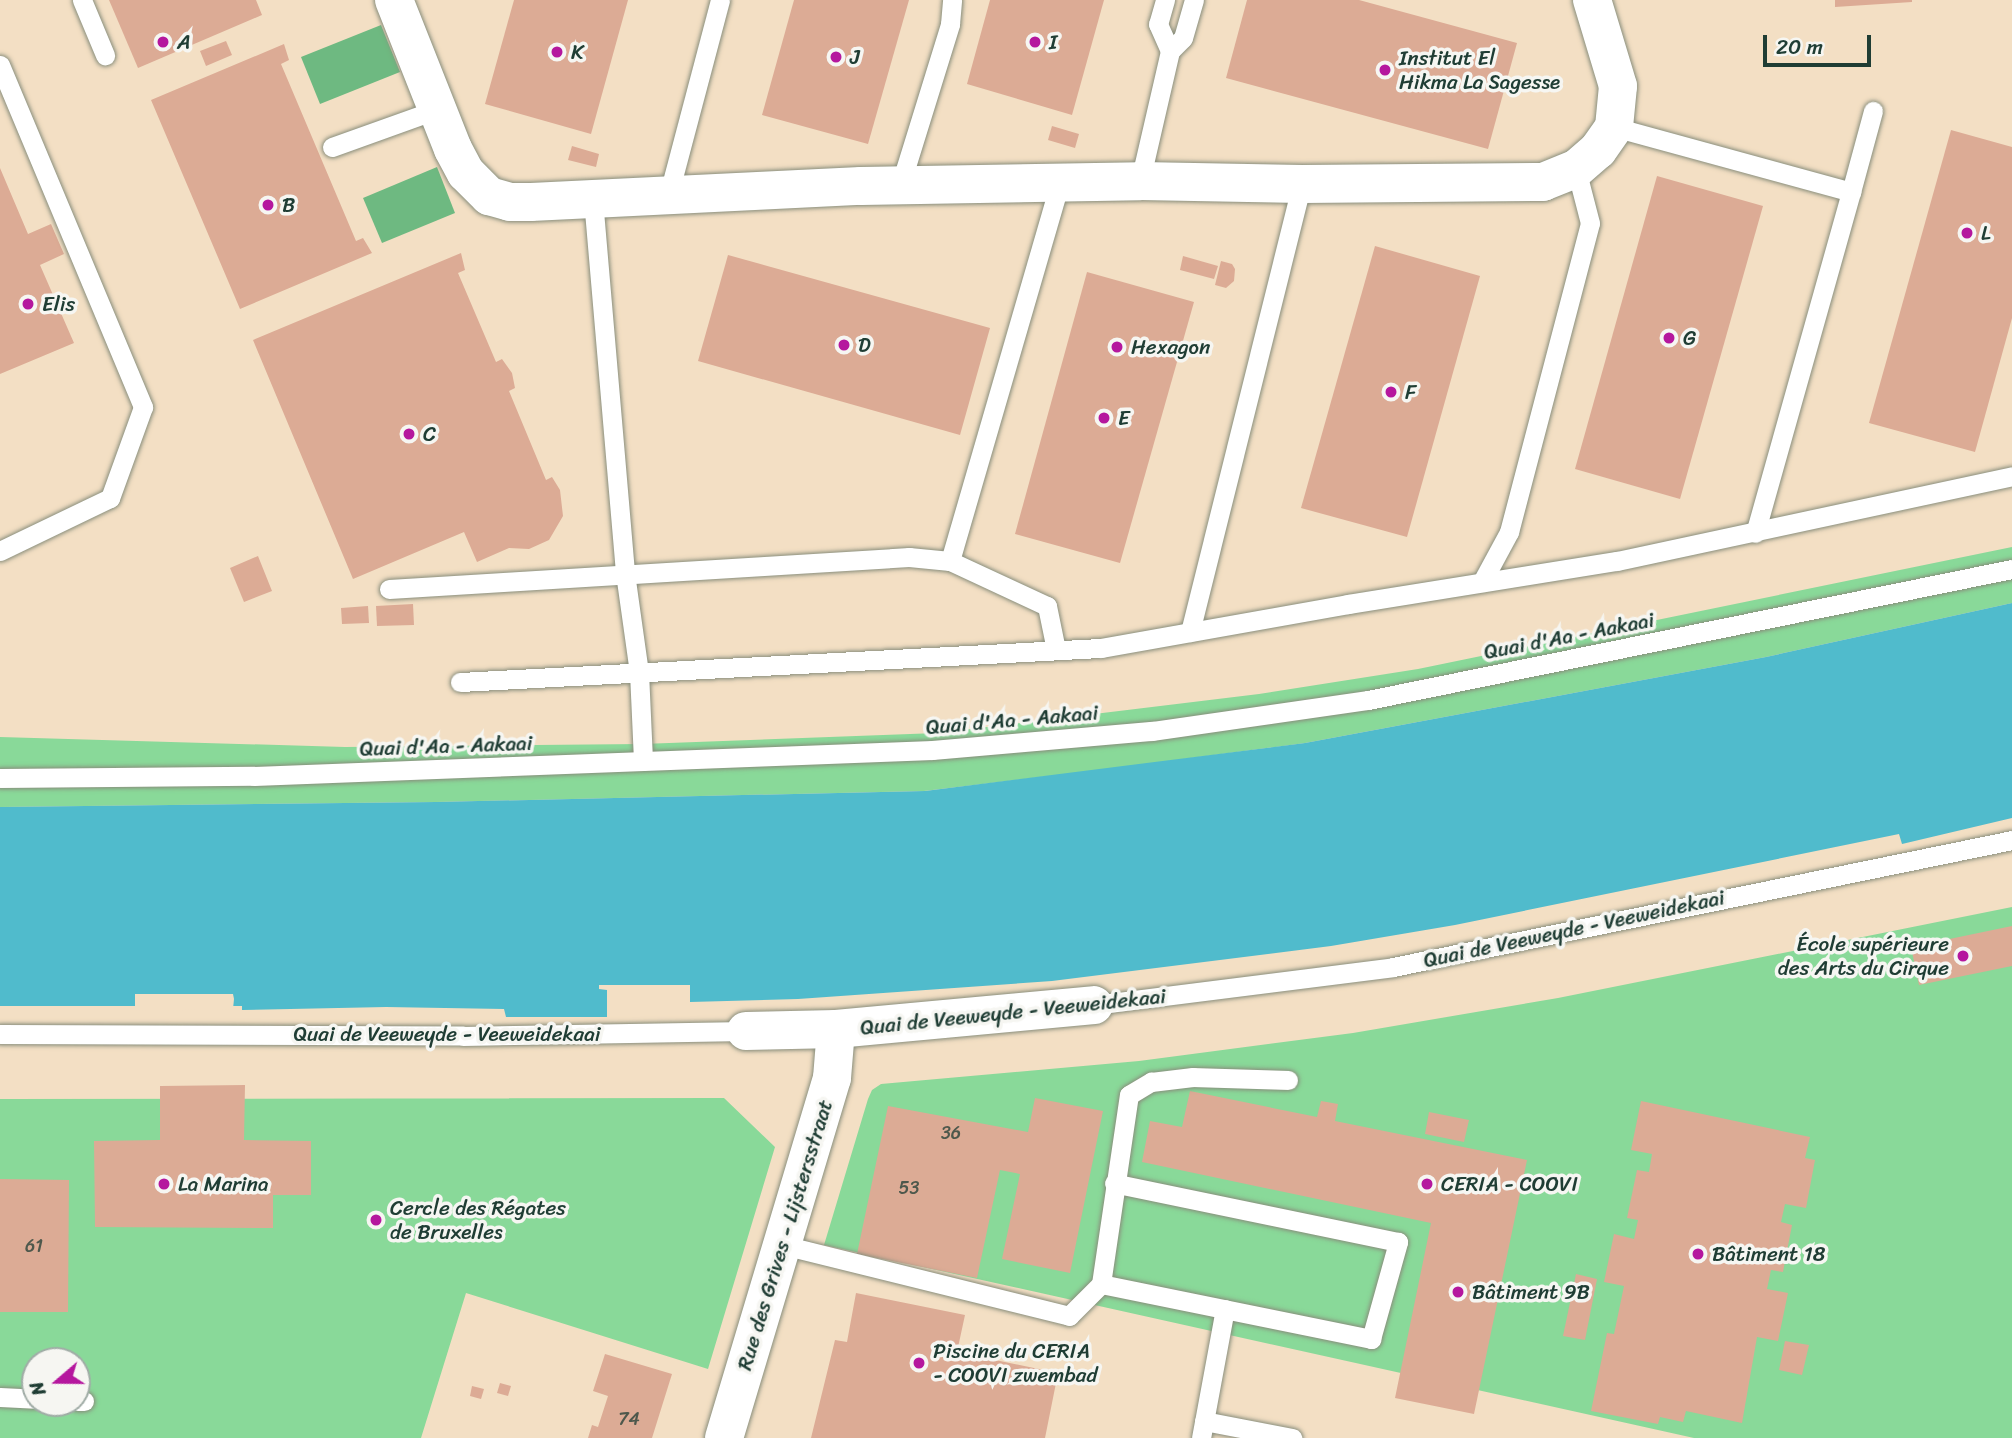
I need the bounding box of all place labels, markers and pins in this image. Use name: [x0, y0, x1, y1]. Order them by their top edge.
place label: A: [177, 29, 191, 55]
place label: I: [1049, 29, 1057, 55]
marker: A: [155, 34, 171, 50]
marker: I: [1027, 34, 1043, 50]
place label: K: [571, 39, 584, 65]
marker: K: [549, 44, 565, 60]
place label: J: [850, 44, 860, 70]
place label: Institut El Hikma La Sagesse: [1399, 45, 1562, 95]
marker: J: [828, 49, 844, 65]
marker: Institut El Hikma La Sagesse: [1377, 62, 1393, 78]
place label: B: [282, 192, 295, 218]
marker: B: [260, 197, 276, 213]
place label: L: [1981, 220, 1991, 246]
marker: L: [1959, 225, 1975, 241]
place label: Elis: [42, 291, 75, 317]
marker: Elis: [20, 296, 36, 312]
place label: G: [1683, 325, 1696, 351]
marker: G: [1661, 330, 1677, 346]
place label: D: [858, 332, 871, 358]
place label: Hexagon: [1131, 334, 1210, 360]
marker: D: [836, 337, 852, 353]
marker: Hexagon: [1109, 339, 1125, 355]
place label: F: [1405, 379, 1416, 405]
marker: F: [1383, 384, 1399, 400]
place label: E: [1118, 405, 1130, 431]
marker: E: [1096, 410, 1112, 426]
place label: C: [423, 421, 436, 447]
marker: C: [401, 426, 417, 442]
place label: École supérieure des Arts du Cirque: [1779, 931, 1949, 981]
marker: École supérieure des Arts du Cirque: [1955, 948, 1971, 964]
place label: La Marina: [178, 1171, 268, 1197]
place label: CERIA - COOVI: [1441, 1171, 1579, 1197]
marker: La Marina: [156, 1176, 172, 1192]
marker: CERIA - COOVI: [1419, 1176, 1435, 1192]
place label: Cercle des Régates de Bruxelles: [390, 1195, 565, 1245]
marker: Cercle des Régates de Bruxelles: [368, 1212, 384, 1228]
place label: Bâtiment 18: [1712, 1241, 1825, 1267]
marker: Bâtiment 18: [1690, 1246, 1706, 1262]
place label: Bâtiment 9B: [1472, 1279, 1590, 1305]
marker: Bâtiment 9B: [1450, 1284, 1466, 1300]
place label: Piscine du CERIA - COOVI zwembad: [933, 1338, 1097, 1388]
marker: Piscine du CERIA - COOVI zwembad: [911, 1355, 927, 1371]

